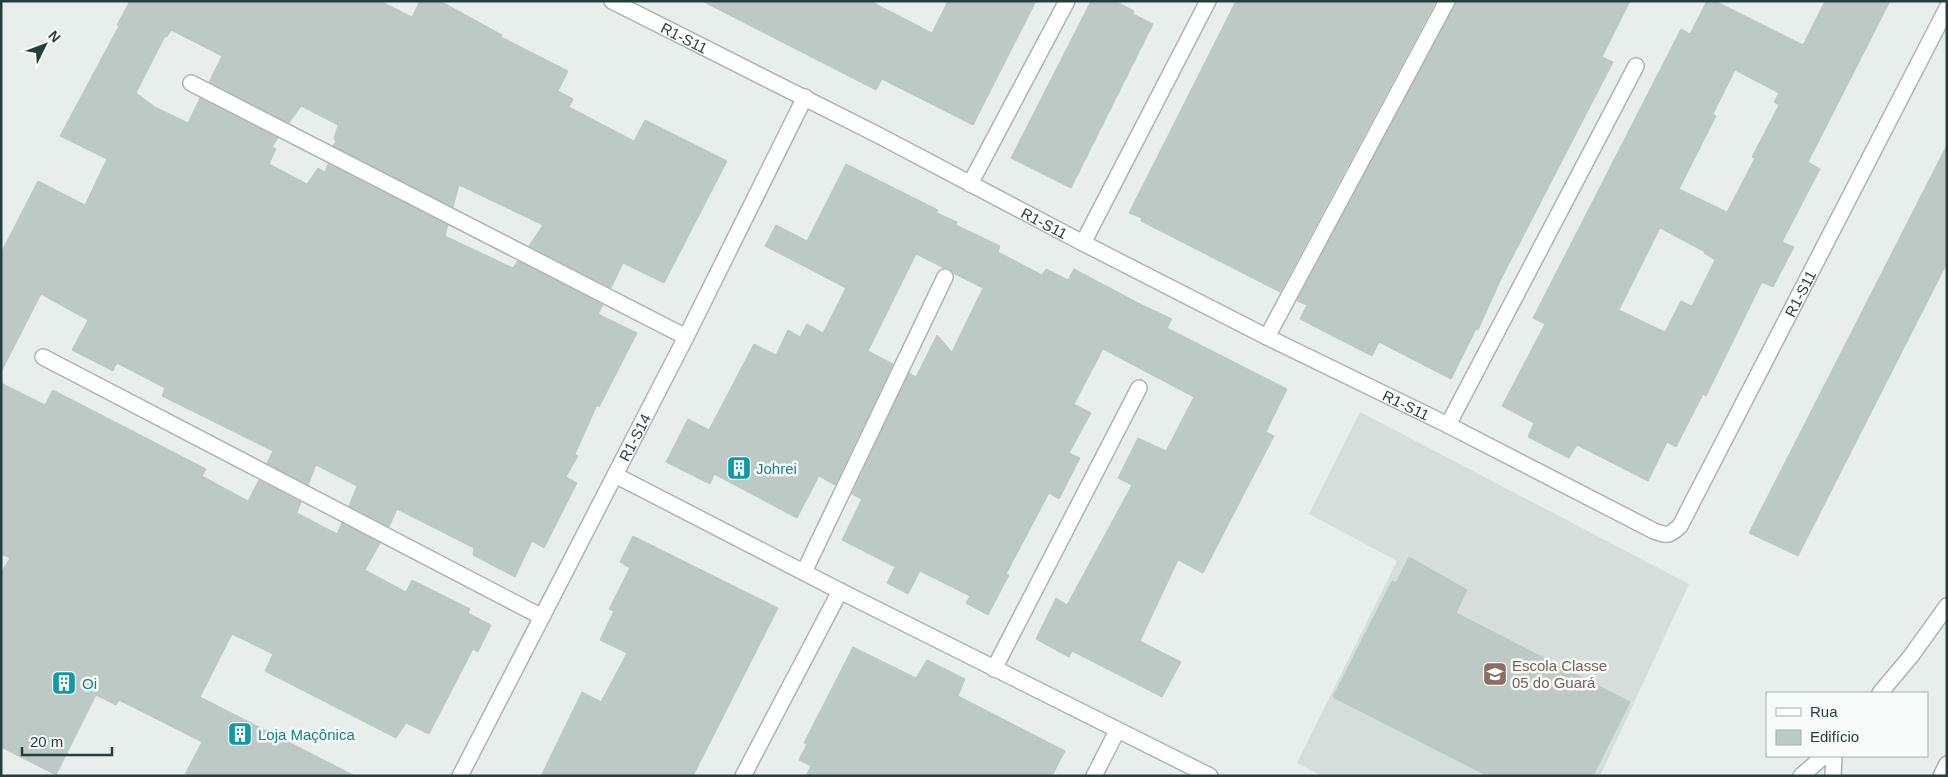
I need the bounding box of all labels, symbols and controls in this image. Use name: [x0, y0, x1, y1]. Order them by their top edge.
street label: R1-S11: [658, 19, 710, 56]
north arrow: [20, 20, 70, 70]
text: N: [45, 27, 64, 45]
street label: R1-S11: [1018, 204, 1070, 242]
street label: R1-S11: [1781, 267, 1819, 319]
street label: R1-S11: [1380, 386, 1432, 423]
street label: R1-S14: [615, 411, 654, 464]
building icon: Johrei: [726, 455, 752, 481]
place label: Johrei: [756, 460, 797, 477]
place label: Escola Classe 05 do Guará: [1512, 657, 1607, 691]
school or university icon: Escola Classe 05 do Guará: [1482, 661, 1508, 687]
building icon: Oi: [51, 670, 77, 696]
place label: Oi: [82, 675, 97, 692]
legend: [1766, 692, 1928, 757]
text: Rua: [1810, 703, 1838, 720]
building icon: Loja Maçônica: [227, 721, 253, 747]
scale bar: [22, 724, 112, 756]
place label: Loja Maçônica: [258, 726, 355, 743]
text: Edifício: [1810, 728, 1859, 745]
text: 20 m: [30, 733, 63, 750]

